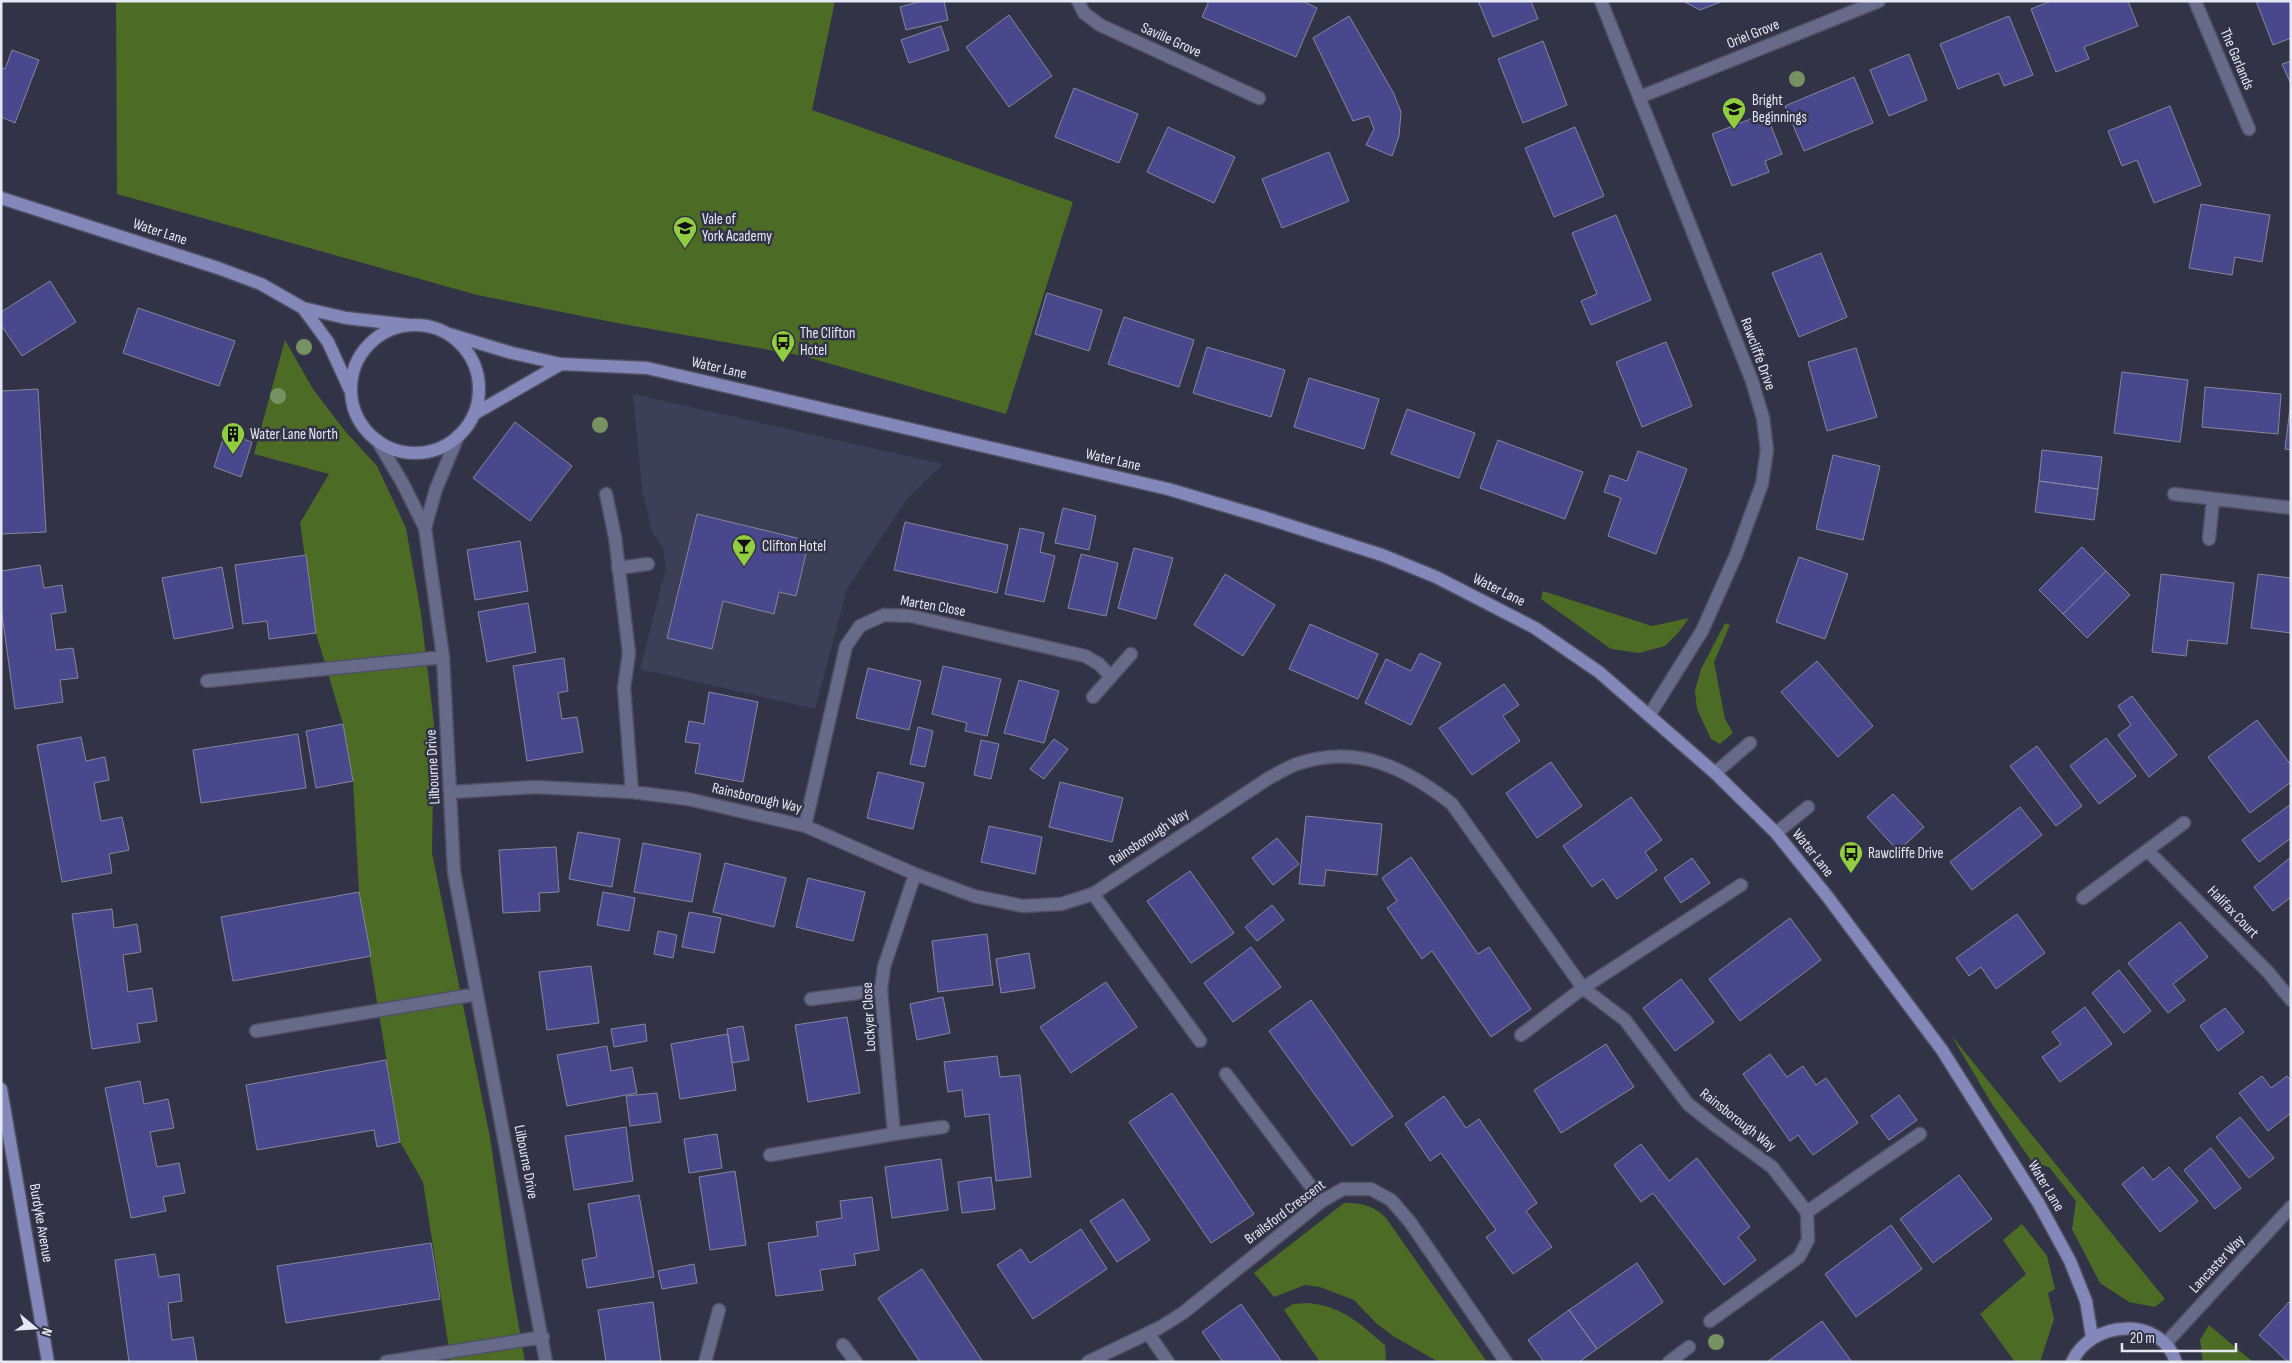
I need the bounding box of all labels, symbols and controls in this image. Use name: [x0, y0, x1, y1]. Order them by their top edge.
street label: Oriel Grove: [1724, 15, 1782, 53]
street label: Saville Grove: [1138, 18, 1204, 62]
street label: The Garlands: [2216, 25, 2258, 93]
place label: Bright Beginnings: [1752, 91, 1807, 127]
school or university icon: Bright Beginnings: [1721, 96, 1747, 130]
place label: Vale of York Academy: [702, 210, 772, 246]
street label: Water Lane: [130, 214, 190, 250]
school or university icon: Vale of York Academy: [672, 215, 698, 249]
street label: Rawcliffe Drive: [1736, 315, 1780, 393]
place label: The Clifton Hotel: [800, 324, 855, 360]
bus stop icon: The Clifton Hotel: [770, 329, 796, 363]
street label: Water Lane: [690, 352, 748, 384]
building icon: Water Lane North: [220, 421, 246, 455]
place label: Water Lane North: [250, 425, 338, 444]
street label: Water Lane: [1084, 444, 1142, 476]
bar icon: Clifton Hotel: [731, 533, 757, 567]
place label: Clifton Hotel: [762, 537, 826, 556]
street label: Water Lane: [1470, 569, 1528, 611]
street label: Marten Close: [899, 591, 967, 621]
street label: Lilbourne Drive: [422, 729, 444, 805]
street label: Rainsborough Way: [710, 778, 804, 818]
street label: Rainsborough Way: [1105, 804, 1193, 870]
street label: Water Lane: [1788, 825, 1838, 881]
bus stop icon: Rawcliffe Drive: [1838, 840, 1864, 874]
place label: Rawcliffe Drive: [1868, 844, 1944, 863]
street label: Halifax Court: [2203, 882, 2263, 943]
street label: Lockyer Close: [858, 982, 880, 1052]
street label: Rainsborough Way: [1696, 1084, 1780, 1156]
street label: Lilbourne Drive: [510, 1123, 542, 1201]
street label: Water Lane: [2023, 1157, 2069, 1215]
street label: Brailsford Crescent: [1241, 1175, 1329, 1249]
street label: Burdyke Avenue: [25, 1182, 57, 1264]
street label: Lancaster Way: [2185, 1231, 2249, 1297]
north arrow: [10, 1303, 60, 1353]
scale bar: [2122, 1320, 2236, 1352]
text: N: [38, 1326, 56, 1338]
text: 20 m: [2130, 1329, 2155, 1348]

